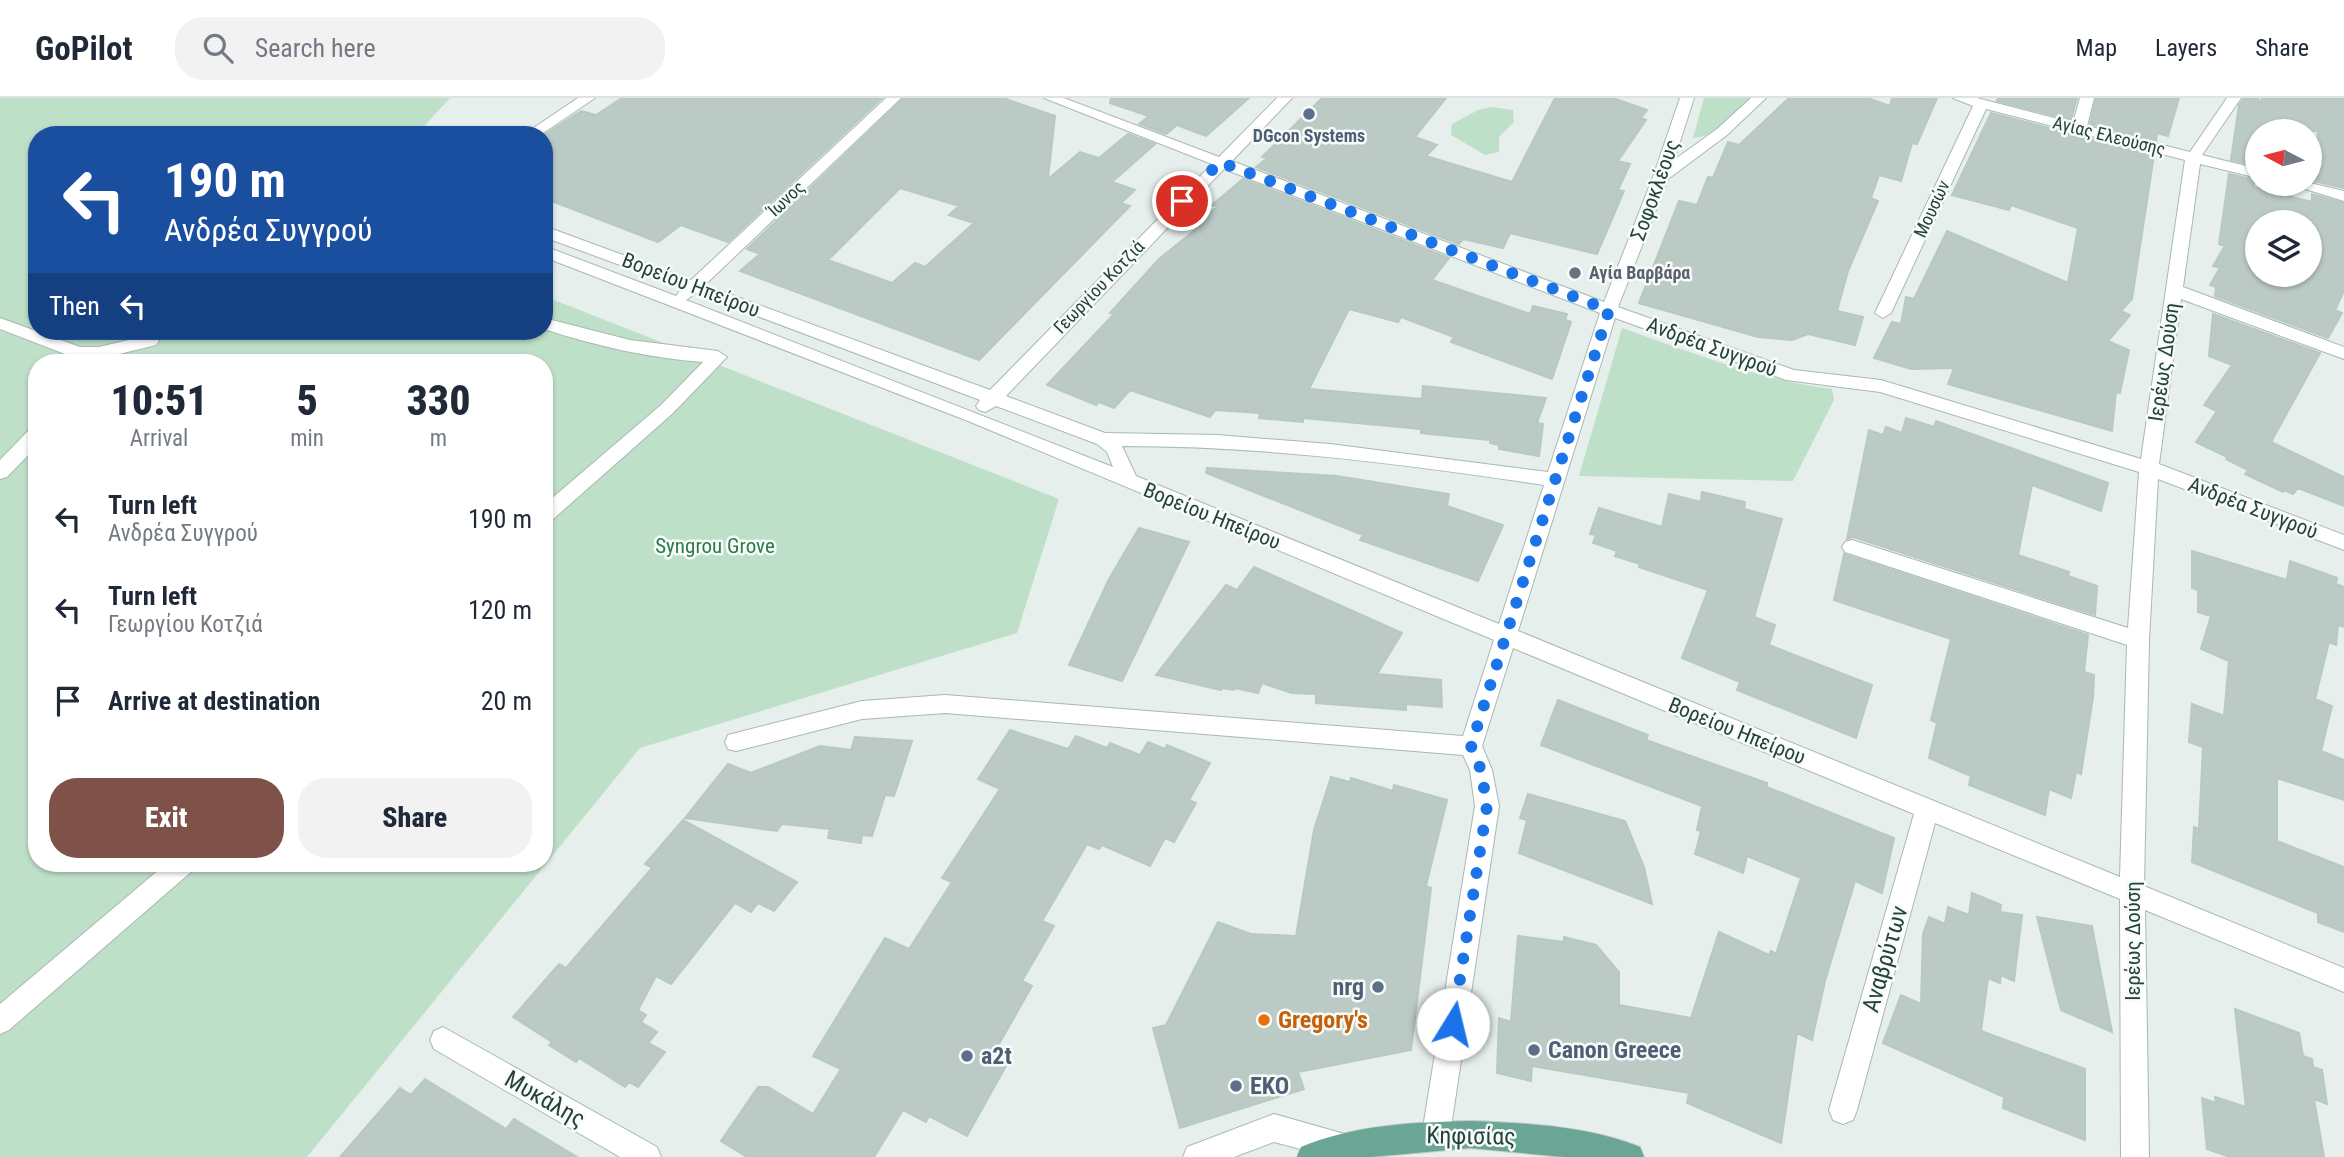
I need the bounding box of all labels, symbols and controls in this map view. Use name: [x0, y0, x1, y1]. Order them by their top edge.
search box: [175, 17, 665, 80]
text: GoPilot: [35, 29, 133, 68]
icon: search: [199, 29, 237, 67]
text: Search here: [255, 33, 376, 63]
text: Map: [2076, 34, 2117, 62]
text: Layers: [2155, 34, 2217, 62]
text: Share: [2255, 34, 2309, 62]
marker: DGcon Systems: [1301, 106, 1317, 122]
street label: Αγίας Ελεούσης: [2051, 111, 2168, 160]
north arrow: [2245, 119, 2322, 196]
map controls: [2245, 119, 2322, 287]
place label: DGcon Systems: [1253, 125, 1365, 146]
street label: Σοφοκλέους: [1626, 136, 1684, 244]
text: 190 m: [164, 152, 286, 209]
icon: left: [49, 154, 140, 245]
pin: [1152, 171, 1212, 231]
street label: Ίωνος: [762, 176, 809, 222]
street label: Μουσών: [1909, 177, 1954, 241]
icon: arrive: [1163, 182, 1201, 220]
button: layers: [2245, 210, 2322, 287]
text: Ανδρέα Συγγρού: [164, 211, 372, 249]
street label: Γεωργίου Κοτζιά: [1049, 236, 1148, 337]
street label: Βορείου Ηπείρου: [619, 248, 763, 322]
place label: Αγία Βαρβάρα: [1589, 262, 1690, 283]
marker: Αγία Βαρβάρα: [1567, 265, 1583, 281]
icon: left: [114, 287, 152, 325]
text: Then: [49, 291, 100, 321]
street label: Ιερέως Δούση: [2144, 301, 2184, 423]
street label: Ανδρέα Συγγρού: [1644, 312, 1780, 382]
text: 10:51: [110, 376, 208, 425]
text: 5: [296, 376, 318, 425]
text: 330: [406, 376, 471, 425]
text: Arrival: [130, 425, 188, 452]
text: min: [290, 425, 324, 452]
text: m: [430, 425, 447, 452]
street label: Ανδρέα Συγγρού: [2185, 472, 2321, 544]
street label: Βορείου Ηπείρου: [1140, 478, 1284, 554]
text: Turn left: [108, 490, 197, 520]
icon: left: [49, 500, 87, 538]
text: 190 m: [468, 504, 532, 534]
text: Ανδρέα Συγγρού: [108, 520, 258, 547]
park label: Syngrou Grove: [655, 534, 775, 558]
text: Turn left: [108, 581, 197, 611]
icon: left: [49, 591, 87, 629]
text: 120 m: [468, 595, 532, 625]
text: Γεωργίου Κοτζιά: [108, 611, 263, 638]
icon: arrive: [49, 682, 87, 720]
text: Arrive at destination: [108, 686, 320, 716]
text: 20 m: [481, 686, 532, 716]
street label: Βορείου Ηπείρου: [1665, 693, 1809, 769]
button: Exit: [49, 778, 284, 858]
button: Share: [298, 778, 532, 858]
street label: Ιερέως Δούση: [2121, 881, 2145, 1001]
street label: Αναβρύτων: [1856, 903, 1914, 1015]
place label: nrg: [1332, 973, 1364, 1001]
marker: nrg: [1370, 979, 1386, 995]
position arrow: [1416, 987, 1490, 1061]
place label: Gregory's: [1278, 1006, 1368, 1034]
marker: Gregory's: [1256, 1012, 1272, 1028]
place label: Canon Greece: [1548, 1036, 1681, 1064]
place label: a2t: [981, 1042, 1012, 1070]
marker: Canon Greece: [1526, 1042, 1542, 1058]
marker: a2t: [959, 1048, 975, 1064]
street label: Μυκάλης: [500, 1065, 590, 1133]
place label: EKO: [1250, 1072, 1289, 1100]
marker: EKO: [1228, 1078, 1244, 1094]
street label: Κηφισίας: [1426, 1121, 1516, 1151]

